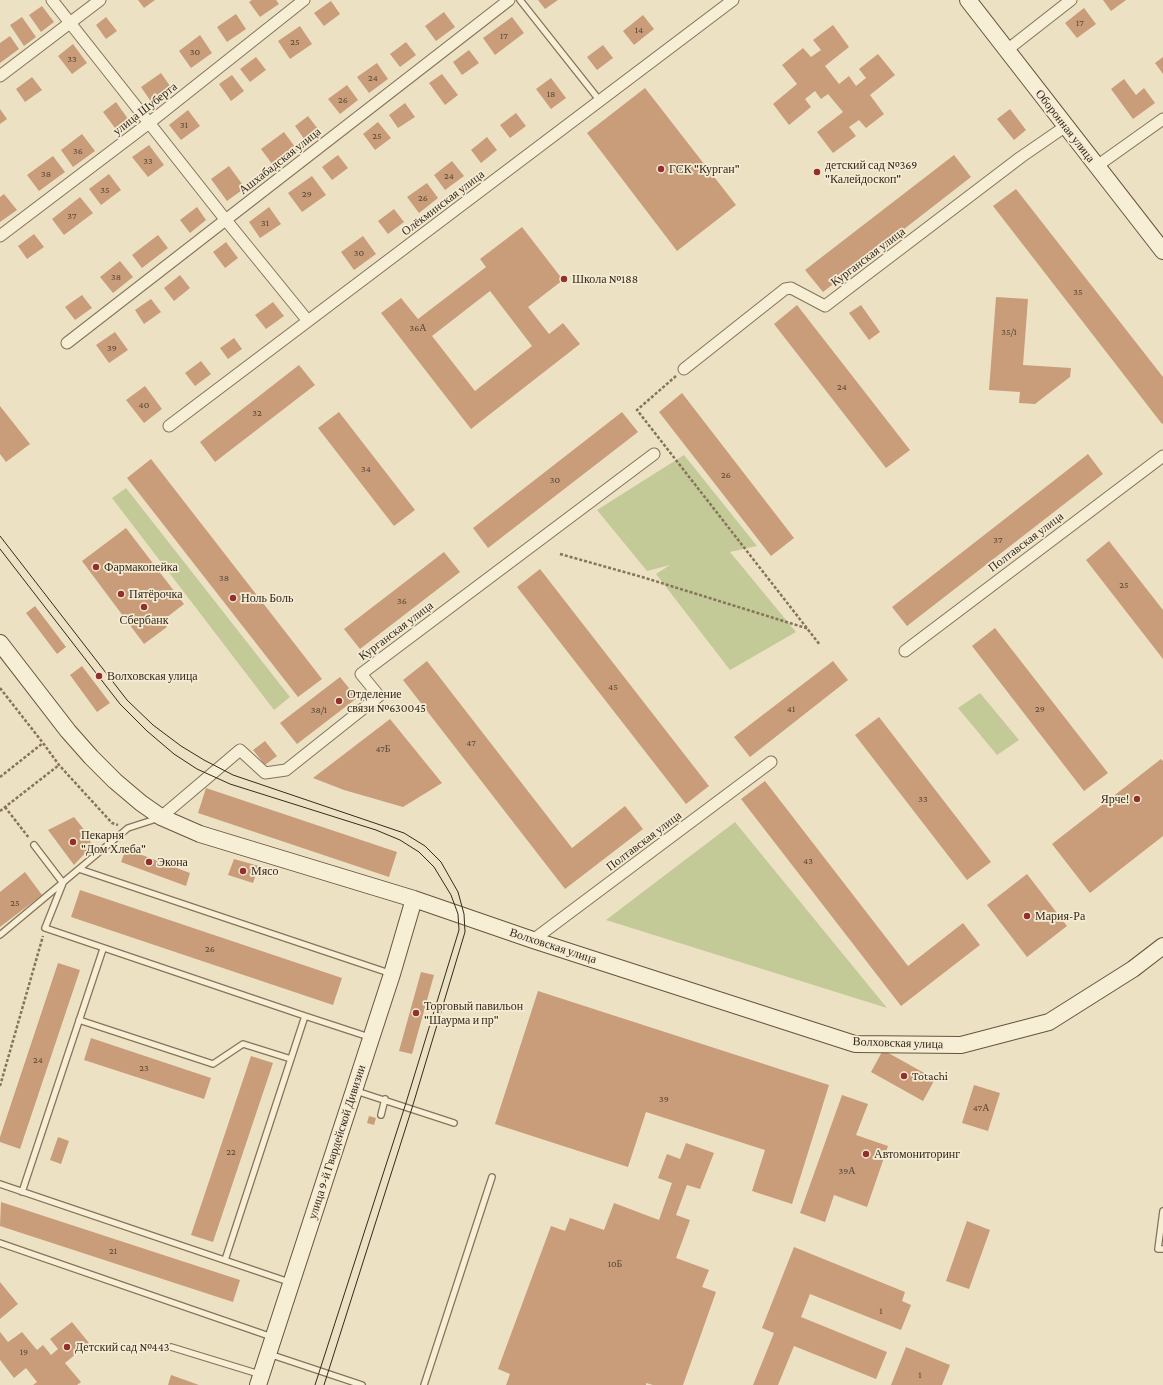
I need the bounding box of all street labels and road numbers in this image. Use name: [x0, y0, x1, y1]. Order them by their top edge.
street label: улица Шуберта: [110, 79, 180, 139]
street label: Оборонная улица: [1032, 87, 1098, 165]
street label: Ашхабадская улица: [236, 124, 324, 198]
street label: Олёкминская улица: [399, 167, 487, 239]
street label: Курганская улица: [828, 224, 908, 290]
street label: Полтавская улица: [986, 509, 1066, 575]
street label: Курганская улица: [356, 598, 436, 664]
street label: Полтавская улица: [604, 808, 684, 874]
street label: Волховская улица: [508, 925, 598, 967]
street label: Волховская улица: [852, 1034, 944, 1052]
street label: улица 9-й Гвардейской Дивизии: [305, 1063, 369, 1221]

